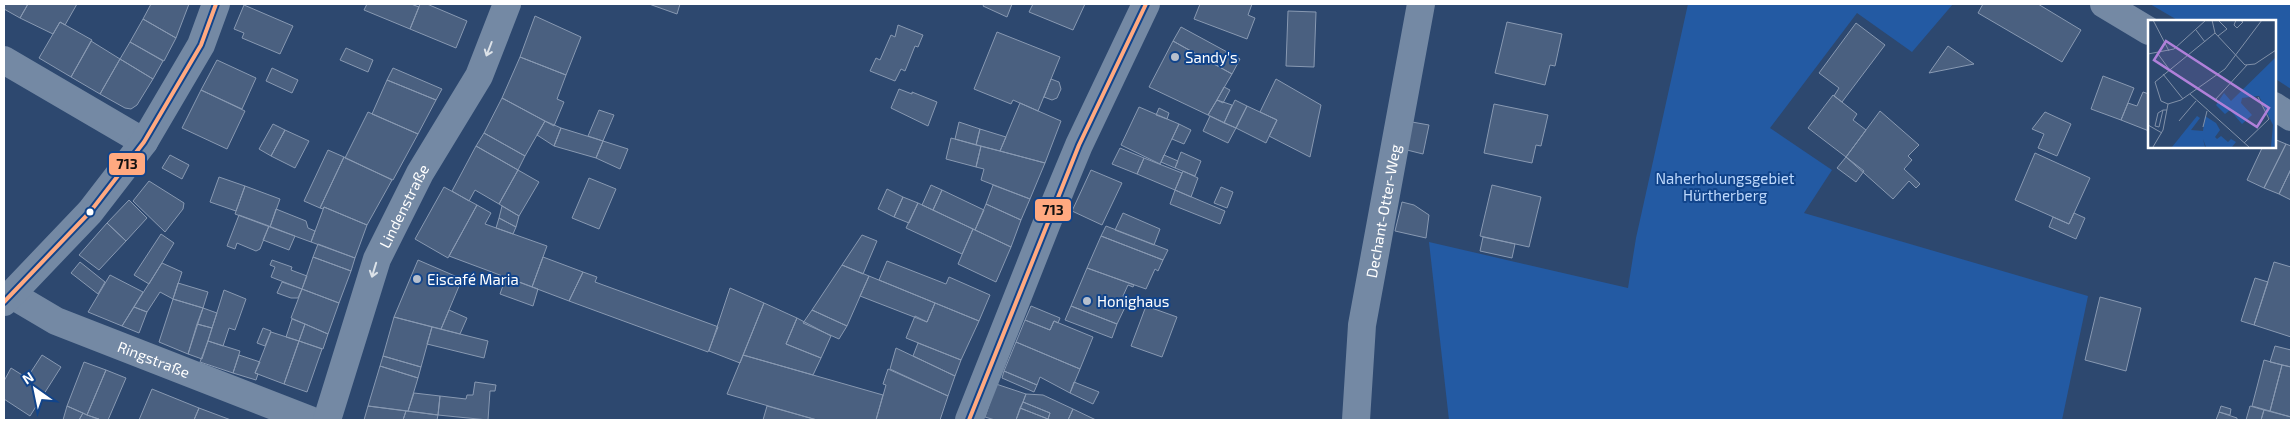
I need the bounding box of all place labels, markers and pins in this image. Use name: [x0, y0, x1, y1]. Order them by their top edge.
place label: Sandy's: [1185, 48, 1238, 66]
marker: Sandy's: [1169, 51, 1181, 63]
unlabelled marker: [85, 207, 95, 217]
place label: Eiscafé Maria: [427, 270, 519, 288]
marker: Eiscafé Maria: [411, 273, 423, 285]
place label: Honighaus: [1097, 292, 1169, 310]
marker: Honighaus: [1081, 295, 1093, 307]

